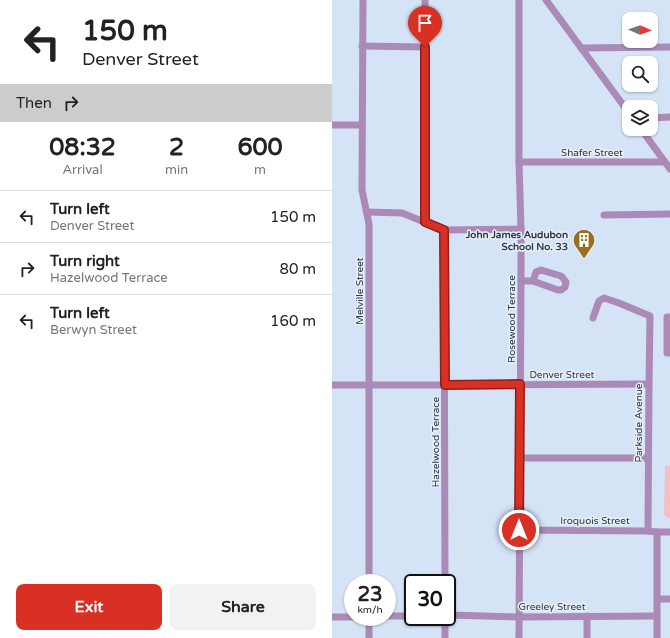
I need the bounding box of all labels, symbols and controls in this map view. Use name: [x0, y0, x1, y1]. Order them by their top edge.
pin: [408, 6, 442, 47]
icon: arrive: [414, 12, 436, 34]
north arrow: [622, 12, 658, 48]
map controls: [622, 12, 658, 136]
text: 150 m: [82, 14, 168, 48]
icon: left: [16, 16, 68, 68]
text: Denver Street: [82, 48, 199, 70]
button: search: [622, 56, 658, 92]
icon: right: [60, 92, 82, 114]
text: Then: [16, 94, 52, 112]
button: layers: [622, 100, 658, 136]
text: 08:32: [49, 133, 116, 162]
text: 2: [169, 133, 184, 162]
text: 600: [237, 133, 283, 162]
street label: Shafer Street: [561, 147, 623, 159]
text: Arrival: [62, 162, 103, 178]
text: min: [165, 162, 188, 178]
text: m: [254, 162, 266, 178]
text: Turn left: [50, 200, 110, 218]
icon: left: [16, 206, 38, 228]
text: 150 m: [270, 208, 316, 226]
text: Denver Street: [50, 218, 134, 234]
building icon: John James Audubon School No. 33: [571, 227, 597, 260]
place label: John James Audubon School No. 33: [465, 229, 568, 253]
text: Turn right: [50, 252, 120, 270]
street label: Melville Street: [354, 257, 366, 325]
icon: right: [16, 258, 38, 280]
text: 80 m: [279, 260, 316, 278]
text: Hazelwood Terrace: [50, 270, 168, 286]
street label: Rosewood Terrace: [506, 275, 518, 363]
text: Turn left: [50, 304, 110, 322]
icon: left: [16, 310, 38, 332]
text: 160 m: [270, 312, 316, 330]
text: Berwyn Street: [50, 322, 137, 338]
street label: Denver Street: [530, 369, 595, 381]
street label: Parkside Avenue: [633, 383, 645, 462]
street label: Hazelwood Terrace: [430, 396, 442, 487]
position arrow: [498, 509, 540, 551]
street label: Iroquois Street: [560, 515, 630, 527]
speed limit sign: 30: [404, 574, 456, 626]
text: 23: [357, 583, 383, 607]
button: Exit: [16, 584, 162, 630]
button: Share: [170, 584, 316, 630]
street label: Greeley Street: [518, 601, 586, 613]
text: km/h: [357, 604, 383, 616]

